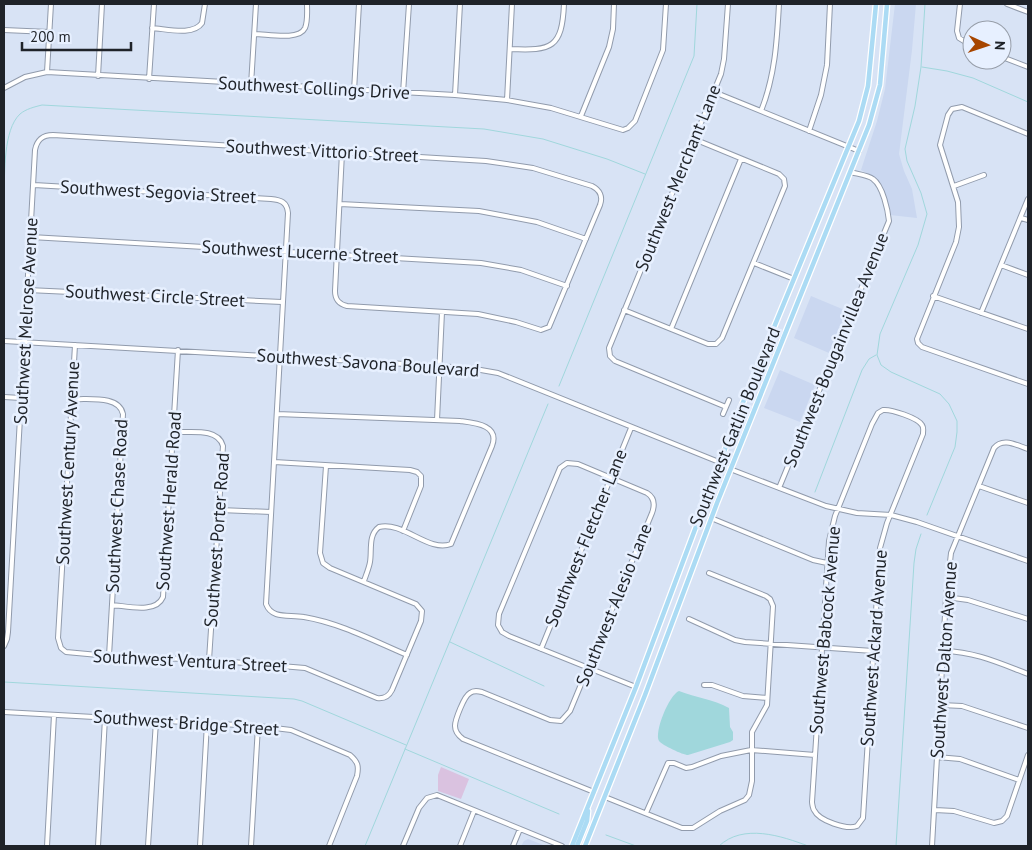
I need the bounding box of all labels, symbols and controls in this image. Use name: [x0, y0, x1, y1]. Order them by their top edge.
scale bar: [22, 20, 131, 52]
north arrow: [962, 20, 1012, 70]
text: 200 m: [30, 27, 71, 46]
text: N: [991, 41, 1009, 51]
street label: Southwest Collings Drive: [217, 71, 411, 104]
street label: Southwest Merchant Lane: [630, 81, 726, 275]
street label: Southwest Vittorio Street: [225, 134, 419, 167]
street label: Southwest Segovia Street: [59, 175, 257, 208]
street label: Southwest Melrose Avenue: [9, 217, 42, 425]
street label: Southwest Bougainvillea Avenue: [778, 229, 893, 471]
street label: Southwest Lucerne Street: [201, 235, 399, 268]
street label: Southwest Circle Street: [65, 279, 246, 312]
street label: Southwest Gatlin Boulevard: [684, 323, 785, 530]
street label: Southwest Savona Boulevard: [256, 343, 480, 382]
street label: Southwest Century Avenue: [51, 360, 84, 566]
street label: Southwest Herald Road: [151, 411, 186, 591]
street label: Southwest Chase Road: [100, 418, 133, 594]
street label: Southwest Fletcher Lane: [539, 445, 632, 630]
street label: Southwest Porter Road: [199, 452, 234, 628]
street label: Southwest Alesio Lane: [570, 520, 657, 690]
street label: Southwest Babcock Avenue: [804, 525, 845, 735]
street label: Southwest Ackard Avenue: [855, 549, 892, 747]
street label: Southwest Dalton Avenue: [925, 561, 962, 759]
street label: Southwest Ventura Street: [92, 644, 288, 677]
street label: Southwest Bridge Street: [92, 705, 280, 740]

